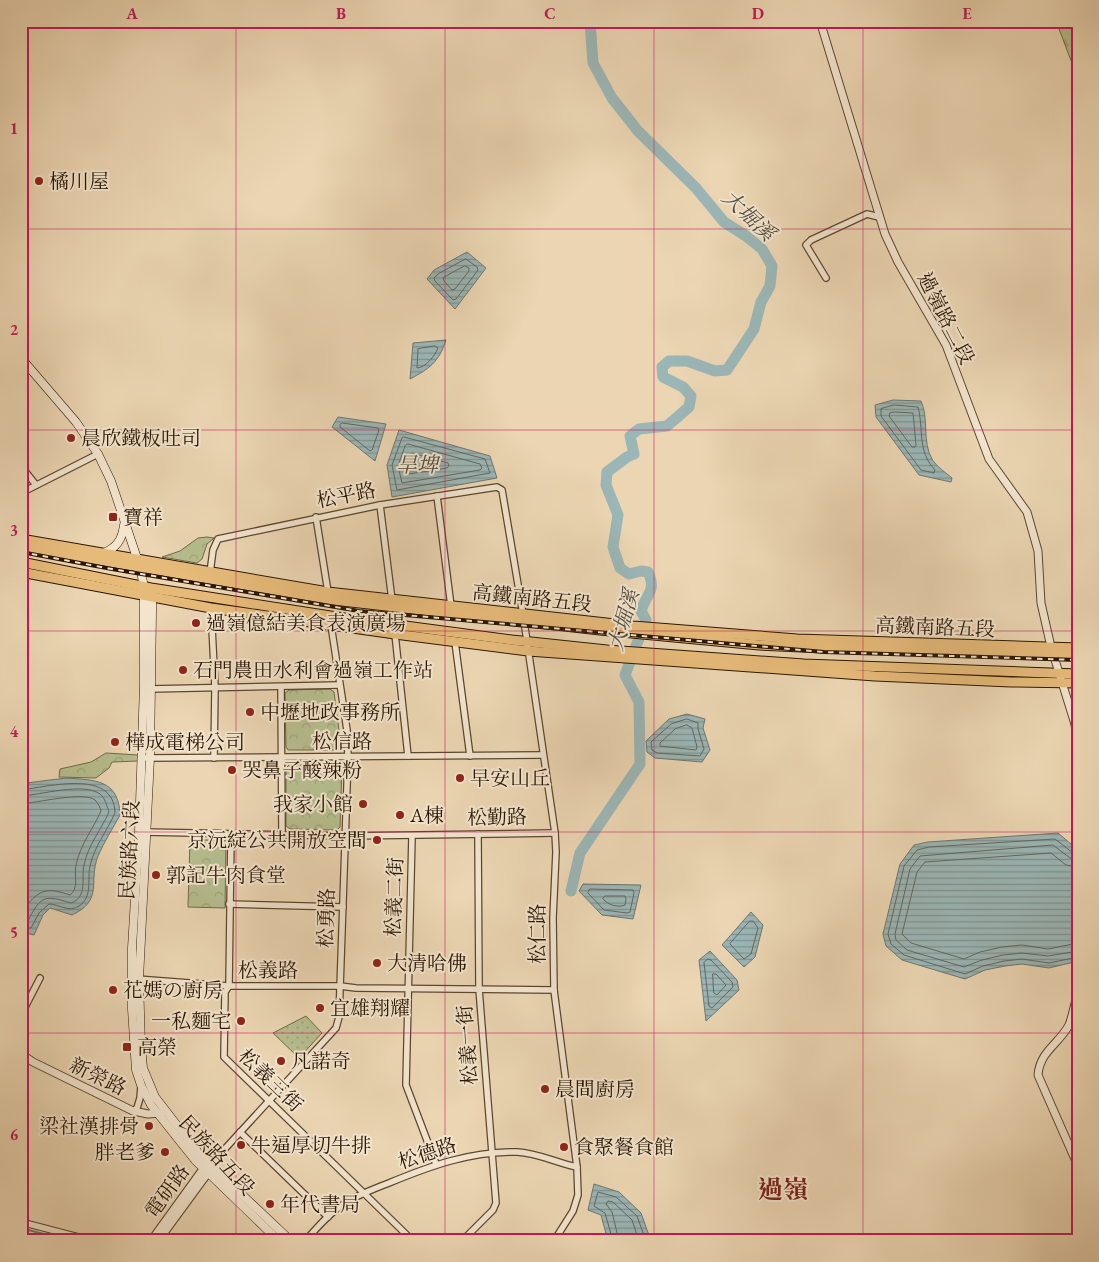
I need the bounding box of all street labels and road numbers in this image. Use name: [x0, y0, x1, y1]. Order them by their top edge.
street label: 過嶺路二段: [912, 268, 980, 368]
street label: 松平路: [314, 477, 378, 513]
street label: 高鐵南路五段: [471, 579, 593, 617]
street label: 高鐵南路五段: [875, 612, 995, 642]
street label: 松信路: [312, 728, 372, 754]
street label: 民族路六段: [113, 799, 145, 901]
street label: 松勤路: [467, 803, 527, 831]
street label: 松義二街: [380, 857, 408, 937]
street label: 松勇路: [312, 888, 340, 948]
street label: 松仁路: [524, 904, 550, 964]
street label: 松義路: [238, 957, 298, 983]
street label: 松義一街: [451, 1004, 483, 1086]
street label: 松義三街: [233, 1043, 309, 1117]
street label: 新榮路: [65, 1051, 131, 1101]
street label: 民族路五段: [173, 1110, 261, 1200]
street label: 松德路: [394, 1131, 460, 1175]
street label: 電研路: [139, 1159, 195, 1223]

